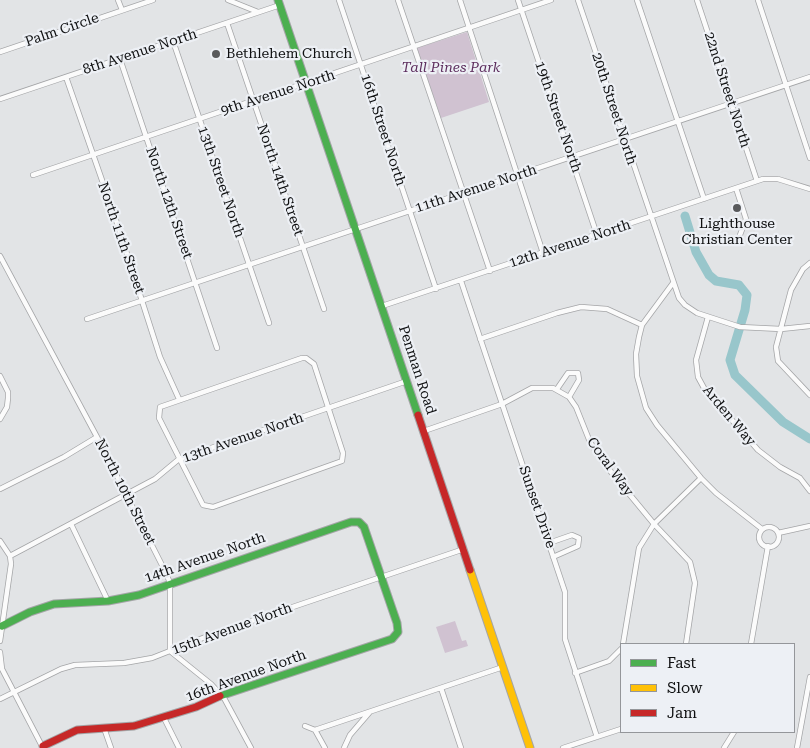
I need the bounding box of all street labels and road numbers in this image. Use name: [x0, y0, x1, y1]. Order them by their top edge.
street label: Palm Circle: [23, 10, 101, 50]
street label: 8th Avenue North: [81, 26, 199, 78]
street label: 22nd Street North: [700, 30, 754, 150]
street label: 20th Street North: [588, 51, 640, 167]
street label: 19th Street North: [531, 59, 585, 175]
street label: 9th Avenue North: [219, 67, 337, 119]
street label: 16th Street North: [357, 72, 409, 188]
street label: North 14th Street: [253, 122, 307, 238]
street label: 13th Street North: [194, 124, 248, 240]
street label: North 12th Street: [142, 145, 196, 261]
street label: 11th Avenue North: [413, 161, 539, 217]
street label: North 11th Street: [94, 180, 148, 296]
street label: 12th Avenue North: [507, 216, 633, 272]
street label: Penman Road: [395, 323, 439, 417]
street label: Arden Way: [699, 382, 759, 450]
street label: 13th Avenue North: [180, 409, 306, 467]
street label: Coral Way: [583, 434, 637, 500]
street label: North 10th Street: [91, 436, 159, 548]
street label: Sunset Drive: [515, 464, 559, 550]
street label: 14th Avenue North: [142, 529, 268, 587]
street label: 15th Avenue North: [169, 599, 295, 659]
street label: 16th Avenue North: [183, 646, 309, 706]

